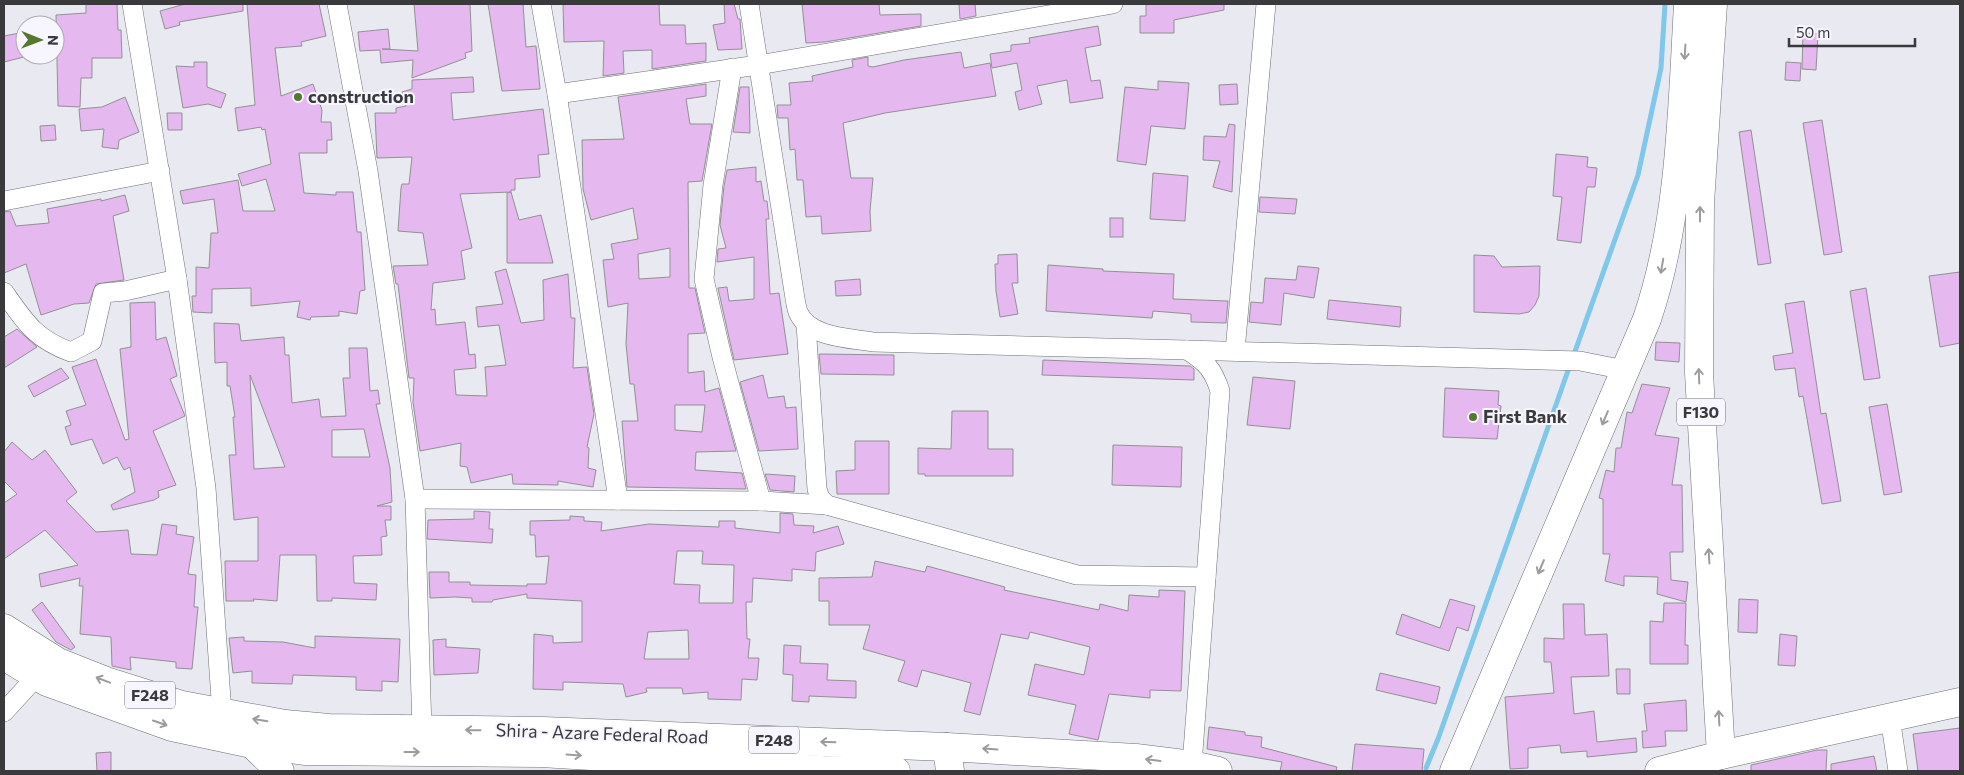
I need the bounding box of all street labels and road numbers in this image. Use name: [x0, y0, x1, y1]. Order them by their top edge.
road number: F130: [1677, 398, 1725, 426]
road number: F248: [125, 682, 175, 708]
street label: Shira - Azare Federal Road: [495, 718, 709, 748]
road number: F248: [749, 726, 799, 754]

